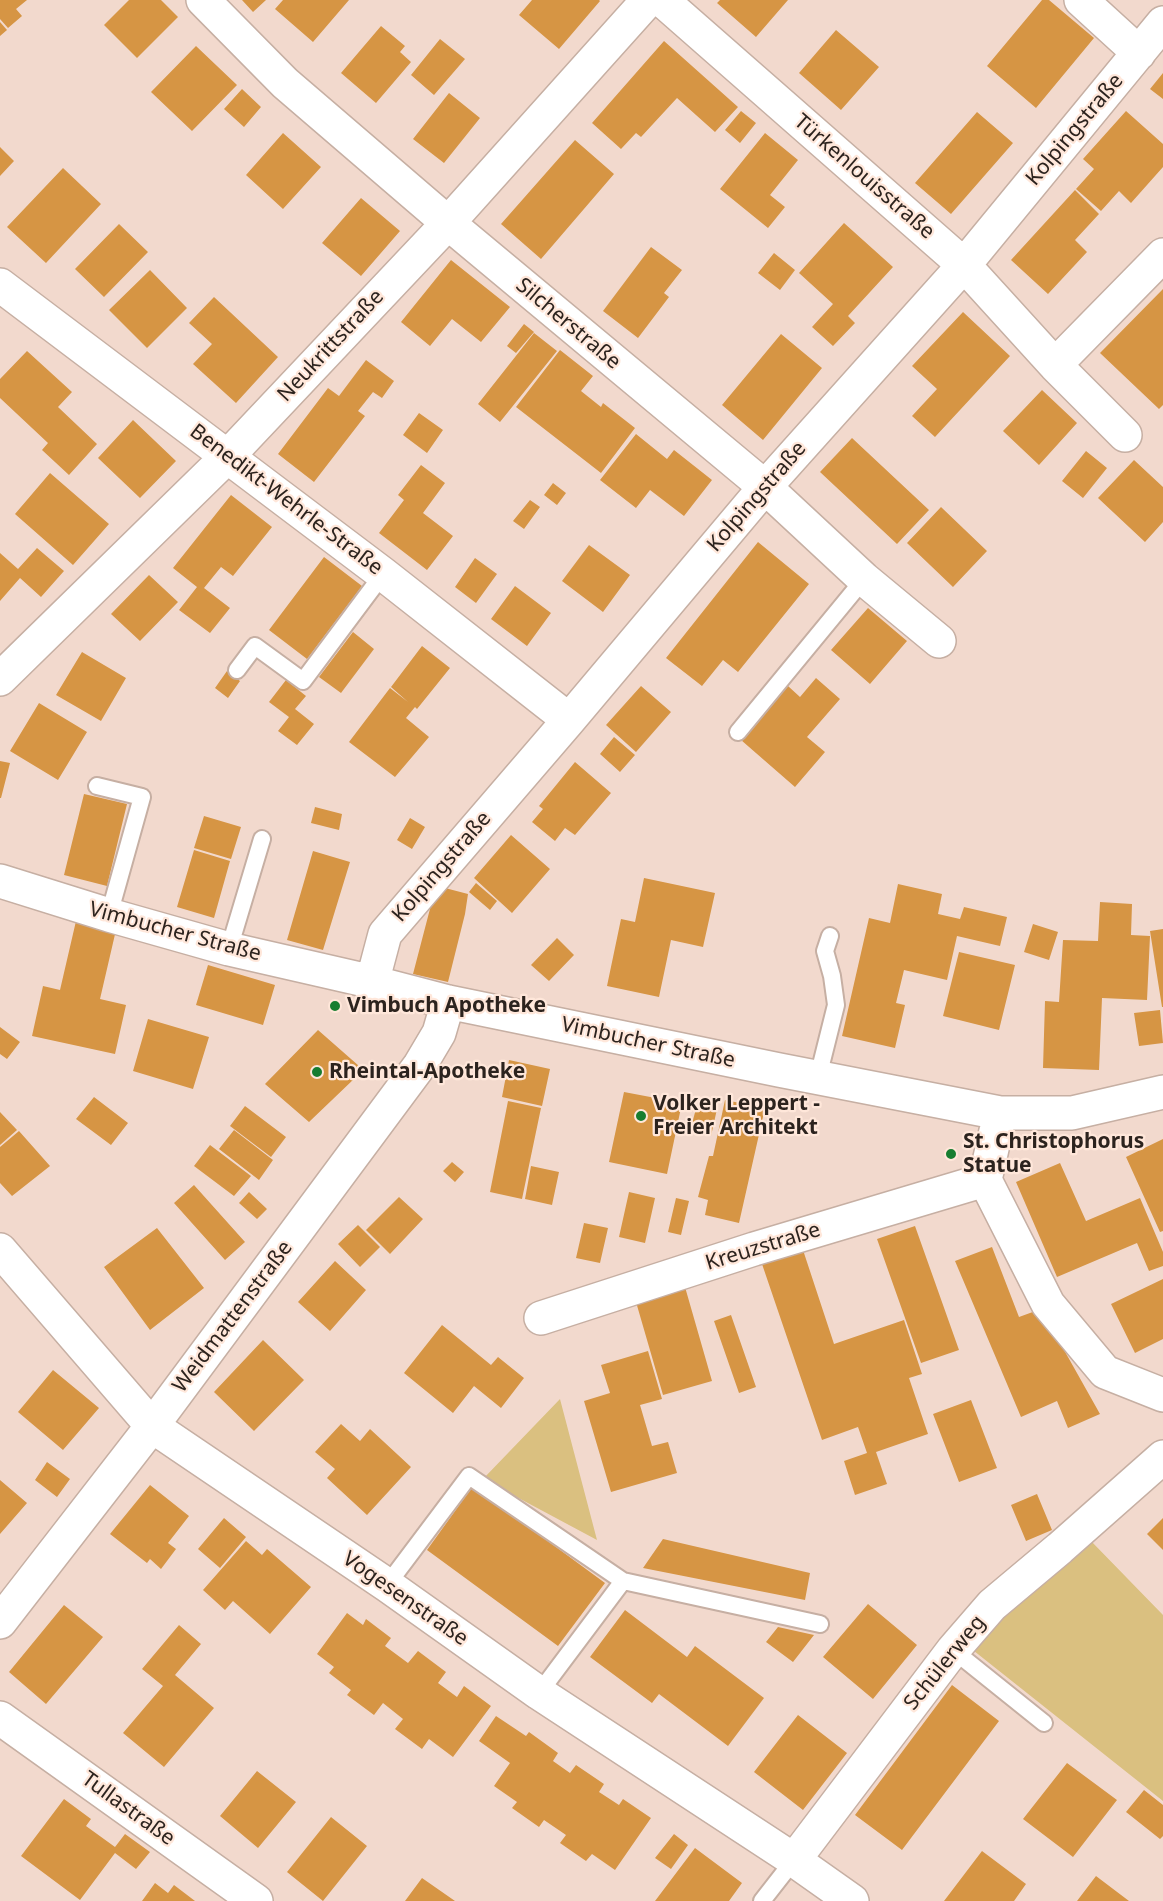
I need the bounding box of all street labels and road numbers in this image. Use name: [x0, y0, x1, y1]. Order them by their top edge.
street label: Kolpingstraße: [1021, 69, 1129, 191]
street label: Türkenlouisstraße: [789, 109, 939, 245]
street label: Silcherstraße: [511, 273, 625, 375]
street label: Neukrittstraße: [273, 285, 389, 407]
street label: Benedikt-Wehrle-Straße: [185, 419, 387, 581]
street label: Kolpingstraße: [702, 437, 812, 557]
street label: Kolpingstraße: [387, 807, 497, 927]
street label: Vimbucher Straße: [86, 897, 264, 967]
street label: Vimbucher Straße: [559, 1012, 737, 1074]
street label: Kreuzstraße: [703, 1218, 823, 1276]
street label: Weidmattenstraße: [168, 1236, 298, 1398]
street label: Vogesenstraße: [337, 1546, 473, 1652]
street label: Schülerweg: [899, 1610, 991, 1716]
street label: Tullastraße: [77, 1767, 179, 1851]

